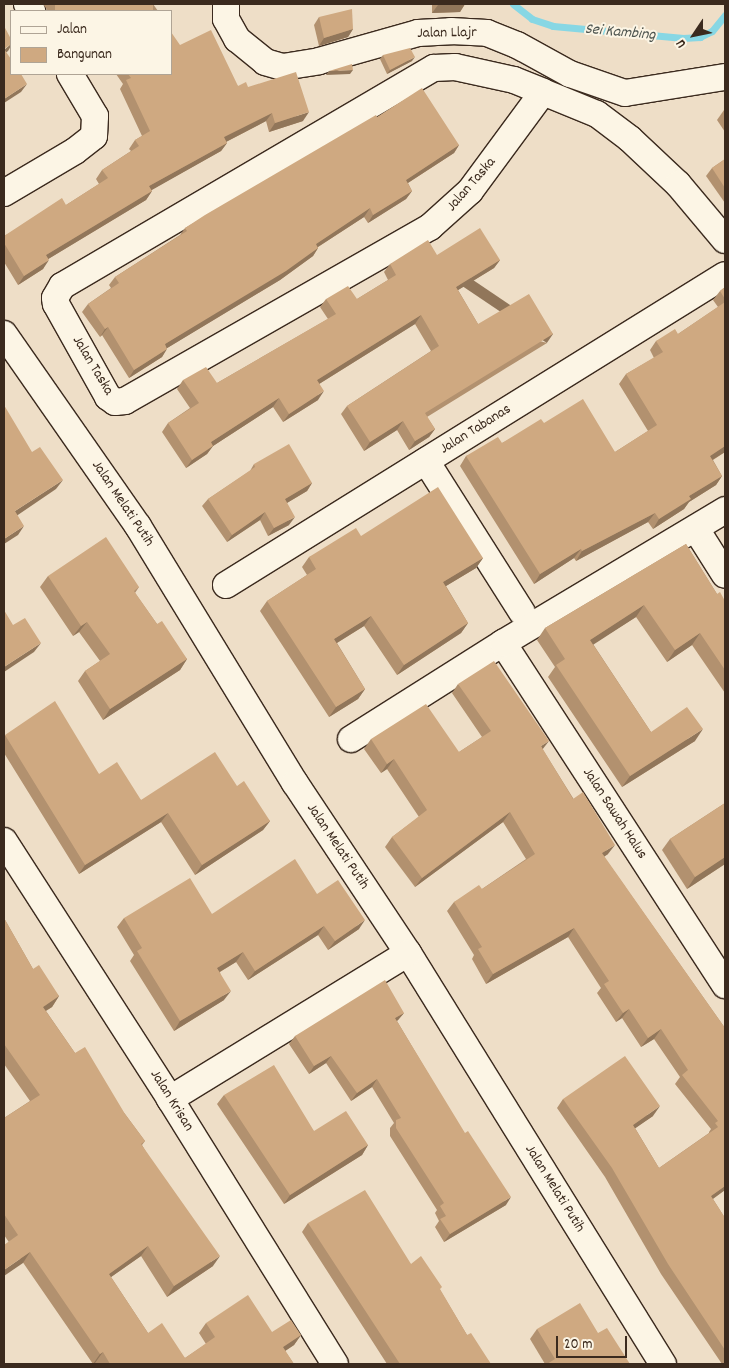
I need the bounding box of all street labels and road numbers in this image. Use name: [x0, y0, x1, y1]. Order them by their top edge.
street label: Jalan Llajr: [417, 24, 477, 44]
street label: Jalan Taska: [444, 154, 500, 216]
street label: Jalan Taska: [67, 333, 117, 399]
street label: Jalan Tabanas: [437, 401, 515, 459]
street label: Jalan Melati Putih: [87, 458, 157, 550]
street label: Jalan Sawah Halus: [578, 765, 650, 863]
street label: Jalan Melati Putih: [302, 801, 372, 893]
street label: Jalan Krisan: [145, 1067, 197, 1135]
street label: Jalan Melati Putih: [520, 1142, 588, 1236]

